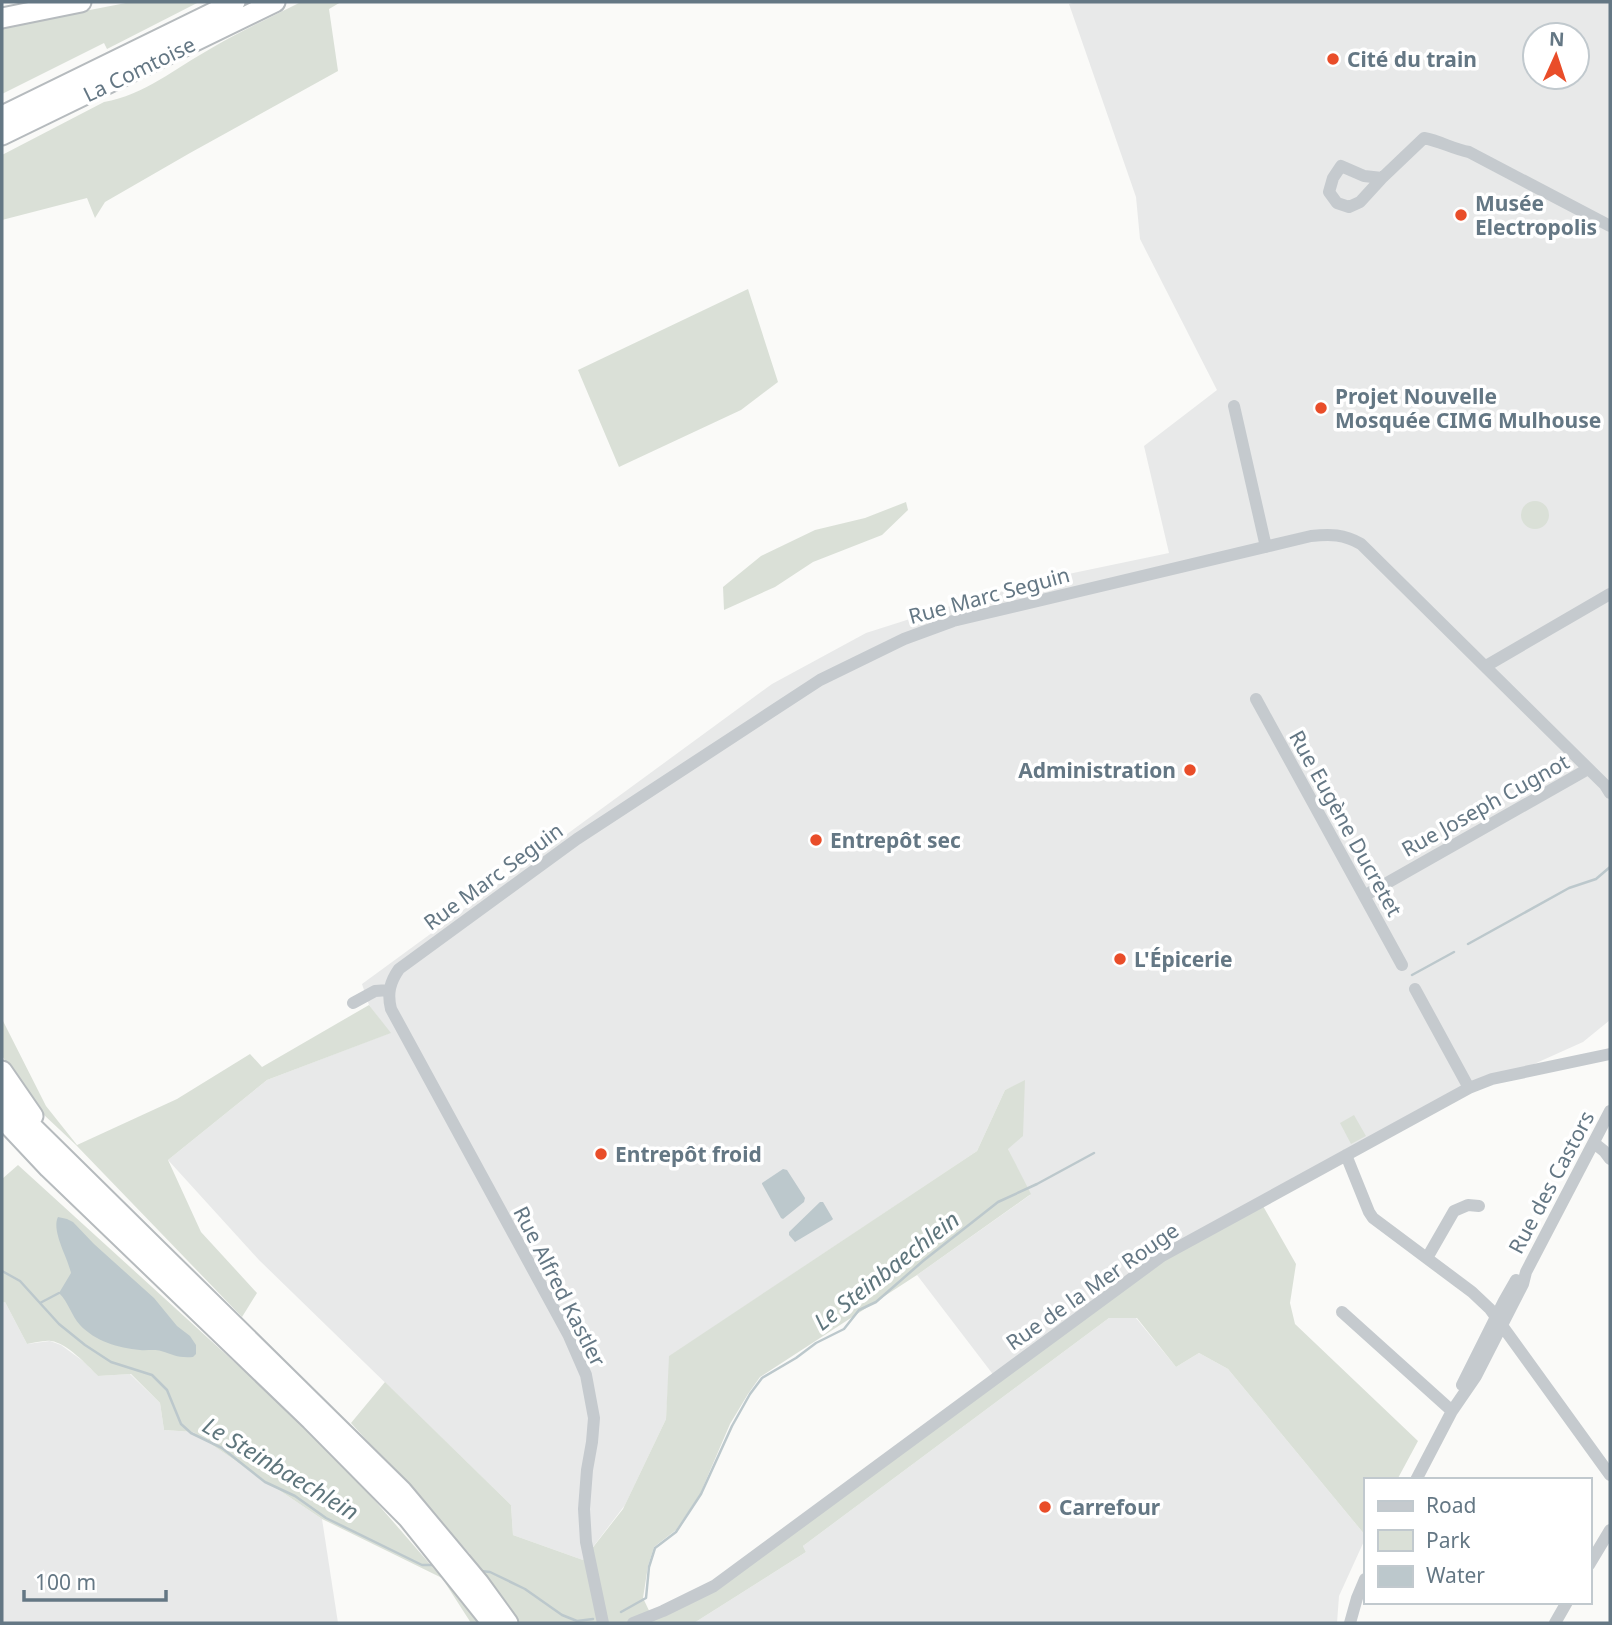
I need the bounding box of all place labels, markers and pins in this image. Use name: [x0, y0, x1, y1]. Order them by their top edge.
place label: Cité du train: [1347, 45, 1477, 73]
marker: Cité du train: [1325, 51, 1341, 67]
place label: Musée Electropolis: [1475, 189, 1597, 241]
marker: Musée Electropolis: [1453, 207, 1469, 223]
place label: Projet Nouvelle Mosquée CIMG Mulhouse: [1335, 382, 1601, 434]
marker: Projet Nouvelle Mosquée CIMG Mulhouse: [1313, 400, 1329, 416]
place label: Administration: [1018, 756, 1176, 784]
marker: Administration: [1182, 762, 1198, 778]
place label: Entrepôt sec: [830, 826, 961, 854]
marker: Entrepôt sec: [808, 832, 824, 848]
place label: L'Épicerie: [1134, 945, 1233, 973]
marker: L'Épicerie: [1112, 951, 1128, 967]
place label: Entrepôt froid: [615, 1140, 762, 1168]
marker: Entrepôt froid: [593, 1146, 609, 1162]
place label: Carrefour: [1059, 1493, 1161, 1521]
marker: Carrefour: [1037, 1499, 1053, 1515]

